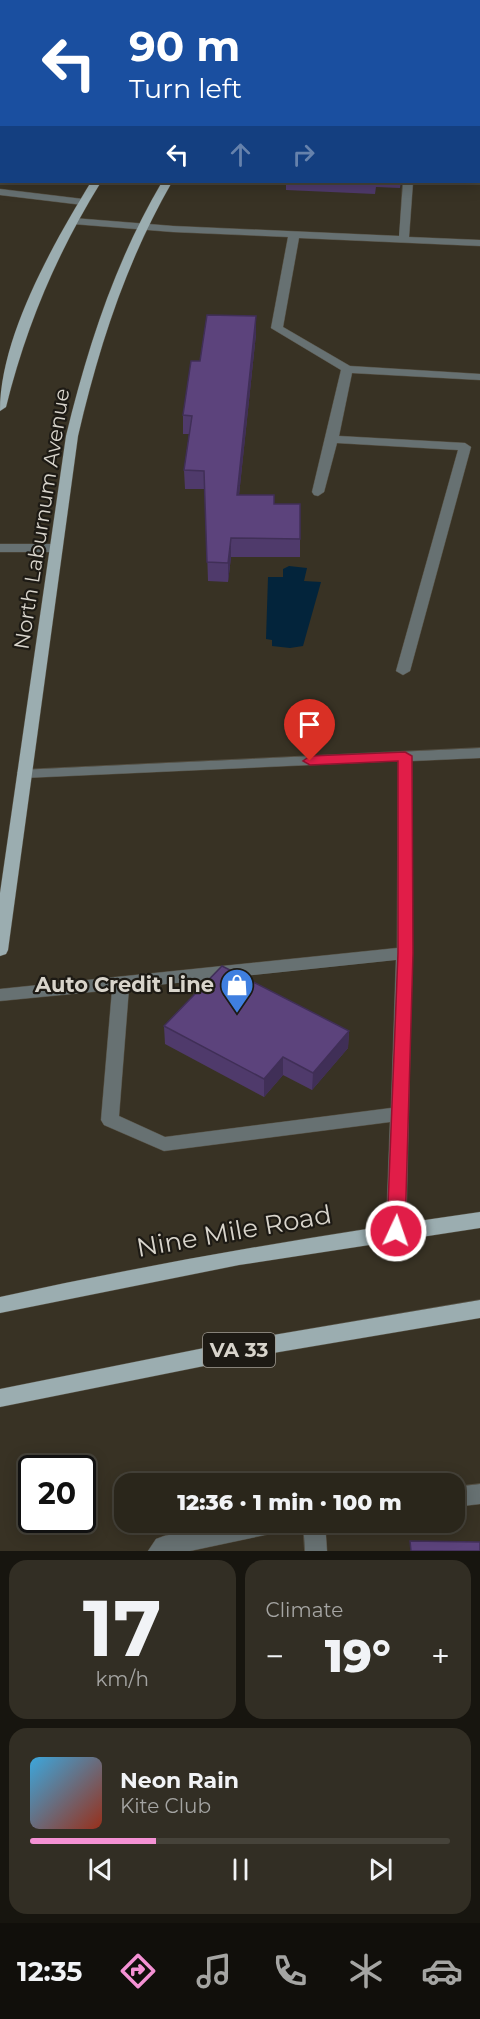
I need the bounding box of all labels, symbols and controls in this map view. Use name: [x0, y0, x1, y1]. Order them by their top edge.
text: 90 m: [129, 20, 240, 72]
icon: left: [30, 24, 108, 102]
text: Turn left: [129, 72, 242, 105]
icon: left: [161, 138, 194, 171]
icon: ahead: [224, 138, 257, 171]
icon: right: [287, 138, 320, 171]
street label: North Laburnum Avenue: [9, 387, 74, 651]
pin: [284, 699, 335, 761]
icon: arrive: [293, 708, 326, 741]
shop icon: Auto Credit Line: [219, 967, 255, 1014]
place label: Auto Credit Line: [34, 972, 214, 997]
street label: Nine Mile Road: [134, 1198, 334, 1264]
position arrow: [364, 1199, 428, 1263]
road number: VA 33: [203, 1333, 275, 1367]
speed limit sign: 20: [18, 1455, 96, 1533]
text: 12:36 · 1 min · 100 m: [177, 1489, 402, 1516]
text: 17: [83, 1580, 162, 1676]
text: Climate: [266, 1598, 343, 1622]
text: 19°: [325, 1628, 391, 1683]
text: −: [266, 1636, 284, 1676]
text: +: [431, 1636, 450, 1676]
text: km/h: [96, 1667, 149, 1691]
text: Neon Rain: [120, 1767, 239, 1794]
text: Kite Club: [120, 1794, 211, 1818]
icon: previous: [84, 1853, 117, 1886]
icon: pause: [224, 1853, 257, 1886]
icon: next: [364, 1853, 397, 1886]
icon: directions: [117, 1950, 159, 1992]
icon: music: [193, 1950, 235, 1992]
icon: phone: [269, 1950, 311, 1992]
icon: climate: [345, 1950, 387, 1992]
icon: car: [421, 1950, 463, 1992]
text: 12:35: [17, 1955, 82, 1988]

